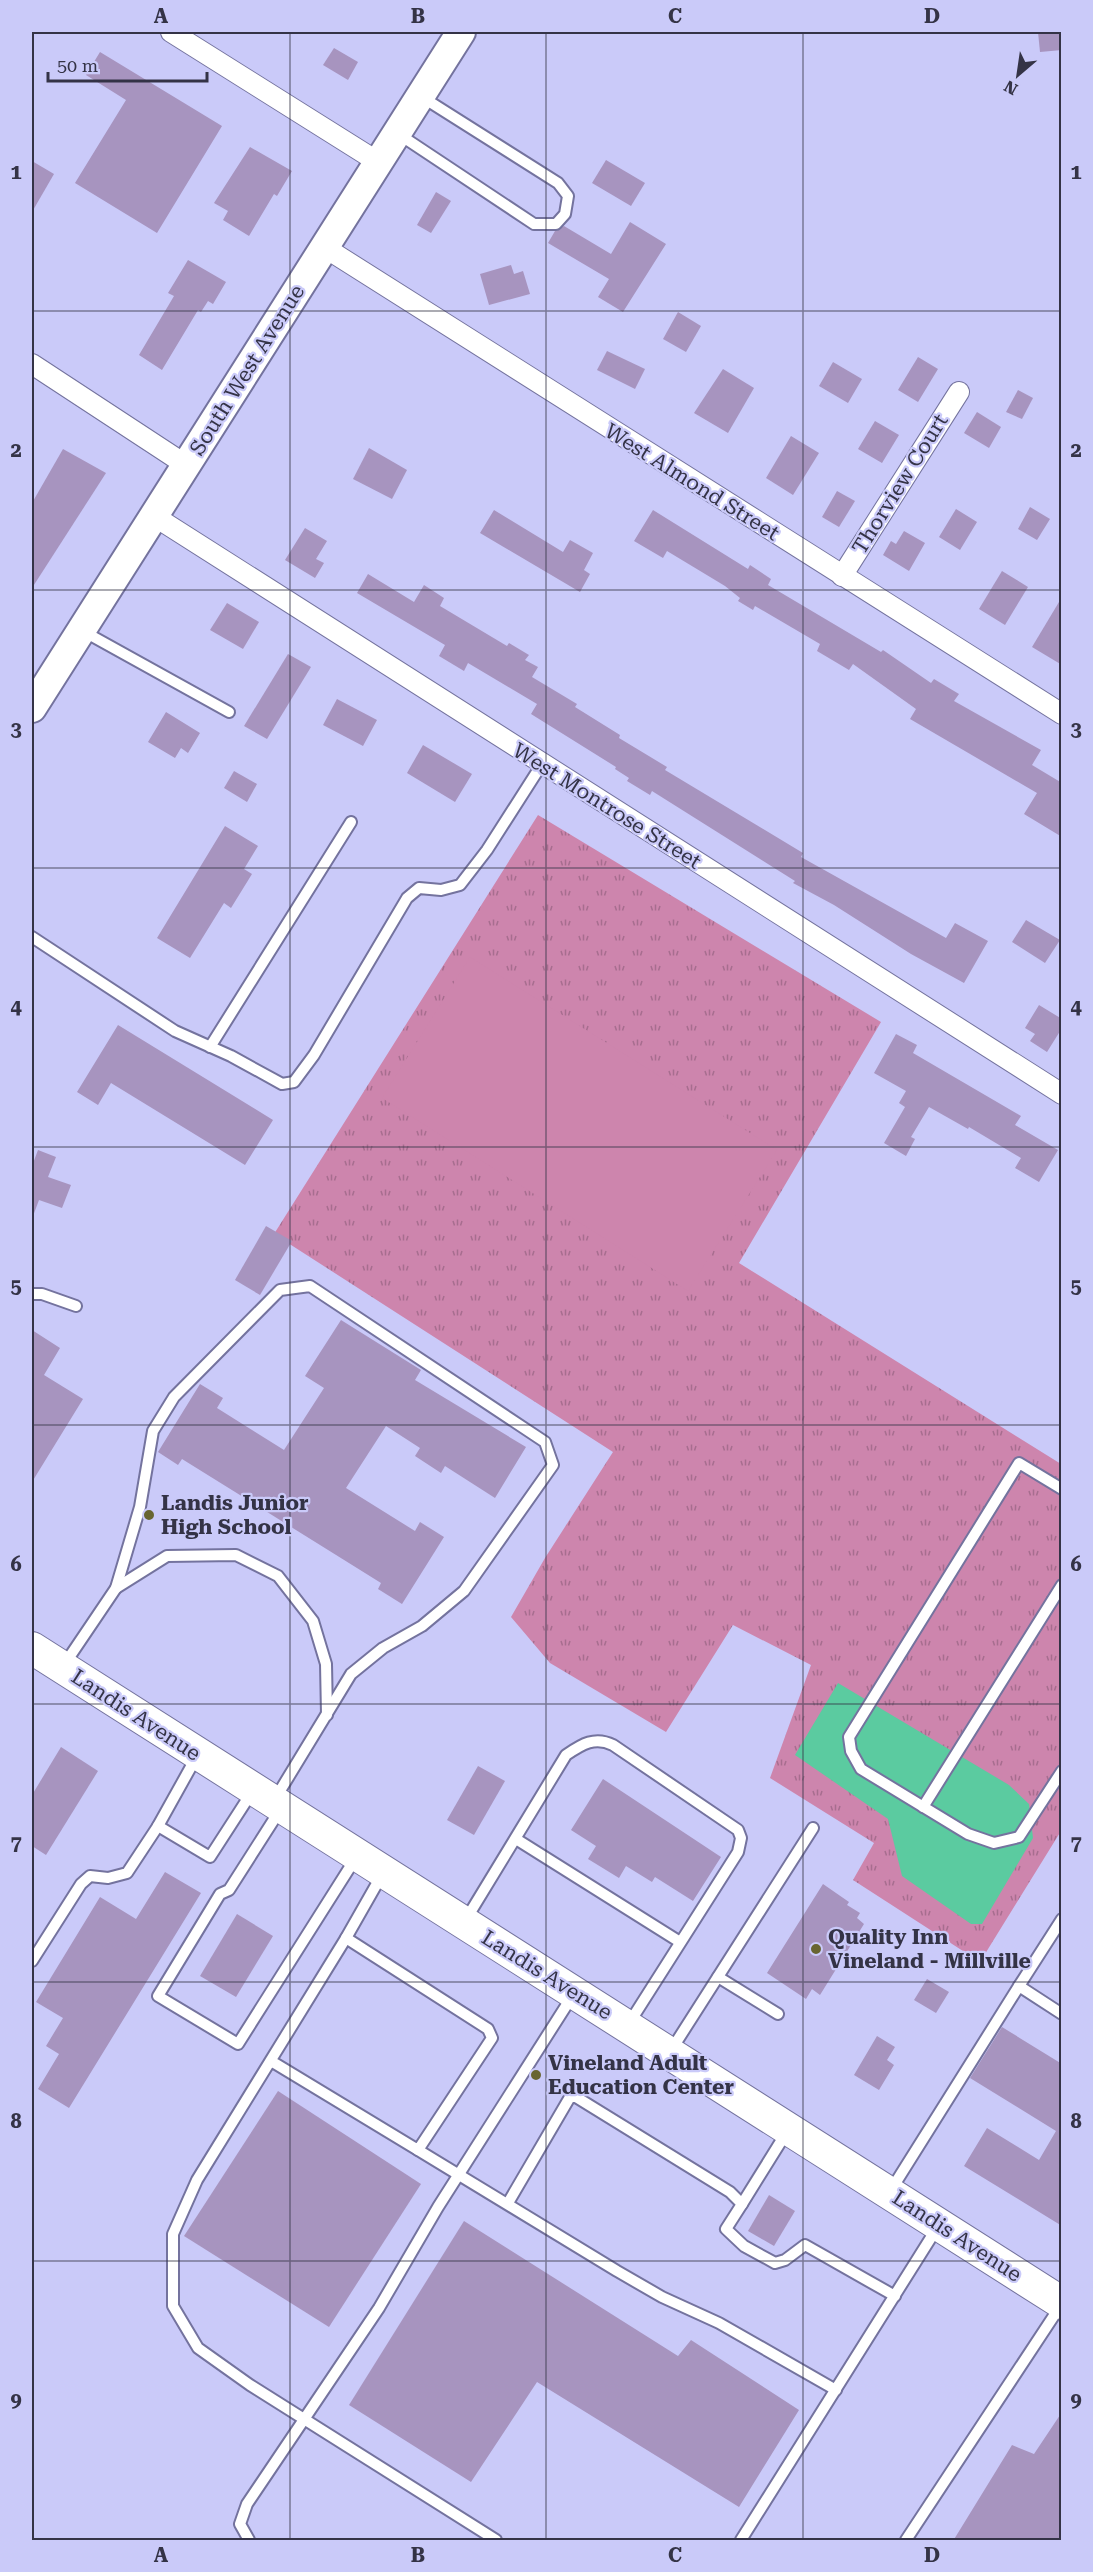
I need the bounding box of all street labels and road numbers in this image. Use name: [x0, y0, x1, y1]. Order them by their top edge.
street label: South West Avenue: [185, 280, 309, 460]
street label: Thorview Court: [847, 410, 953, 558]
street label: West Almond Street: [600, 419, 784, 546]
street label: West Montrose Street: [508, 738, 706, 874]
street label: Landis Avenue: [67, 1664, 205, 1766]
street label: Landis Avenue: [477, 1925, 617, 2025]
street label: Landis Avenue: [888, 2185, 1026, 2287]

